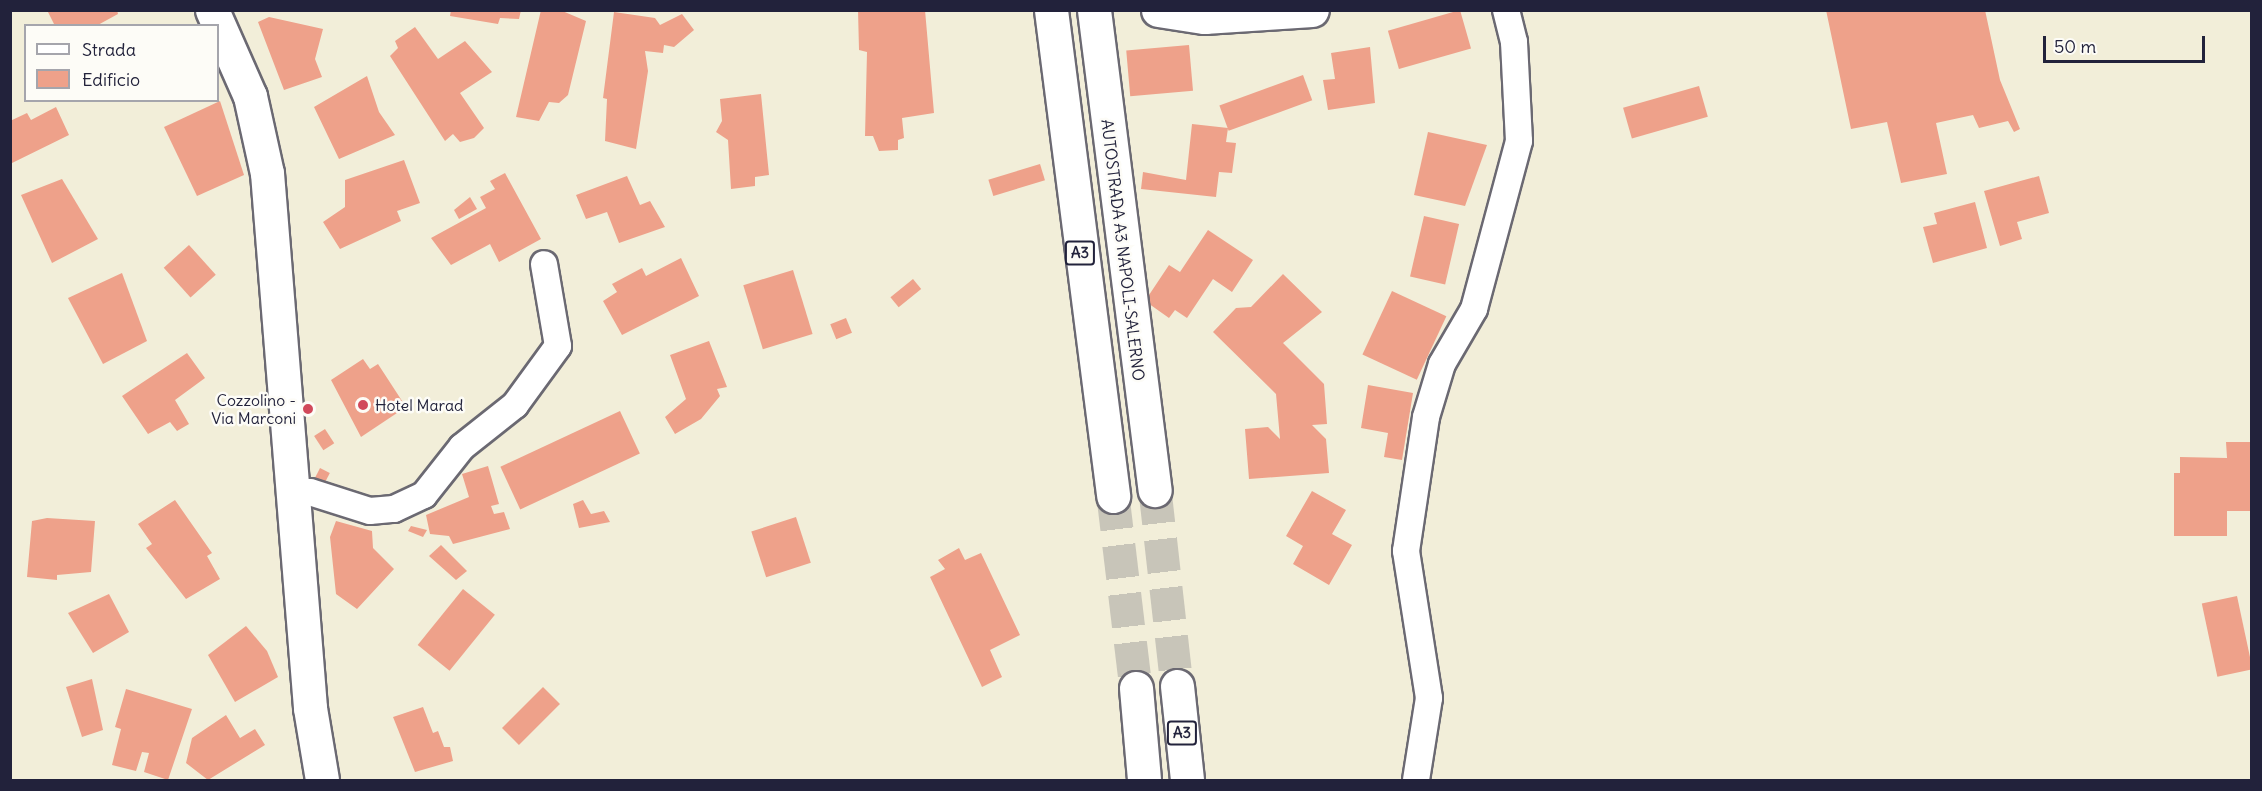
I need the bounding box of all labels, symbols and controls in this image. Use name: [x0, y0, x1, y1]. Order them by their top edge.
legend: [24, 24, 219, 102]
scale bar: [2046, 24, 2208, 62]
text: 50 m: [2054, 35, 2096, 58]
text: Strada: [82, 38, 136, 61]
text: Edificio: [82, 68, 140, 91]
street label: AUTOSTRADA A3 NAPOLI-SALERNO: [1097, 118, 1149, 382]
road number: A3: [1064, 241, 1096, 265]
place label: Cozzolino - Via Marconi: [211, 390, 296, 428]
place label: Hotel Marad: [375, 395, 463, 415]
marker: Hotel Marad: [356, 398, 370, 412]
marker: Cozzolino - Via Marconi: [301, 402, 315, 416]
road number: A3: [1166, 721, 1198, 745]

